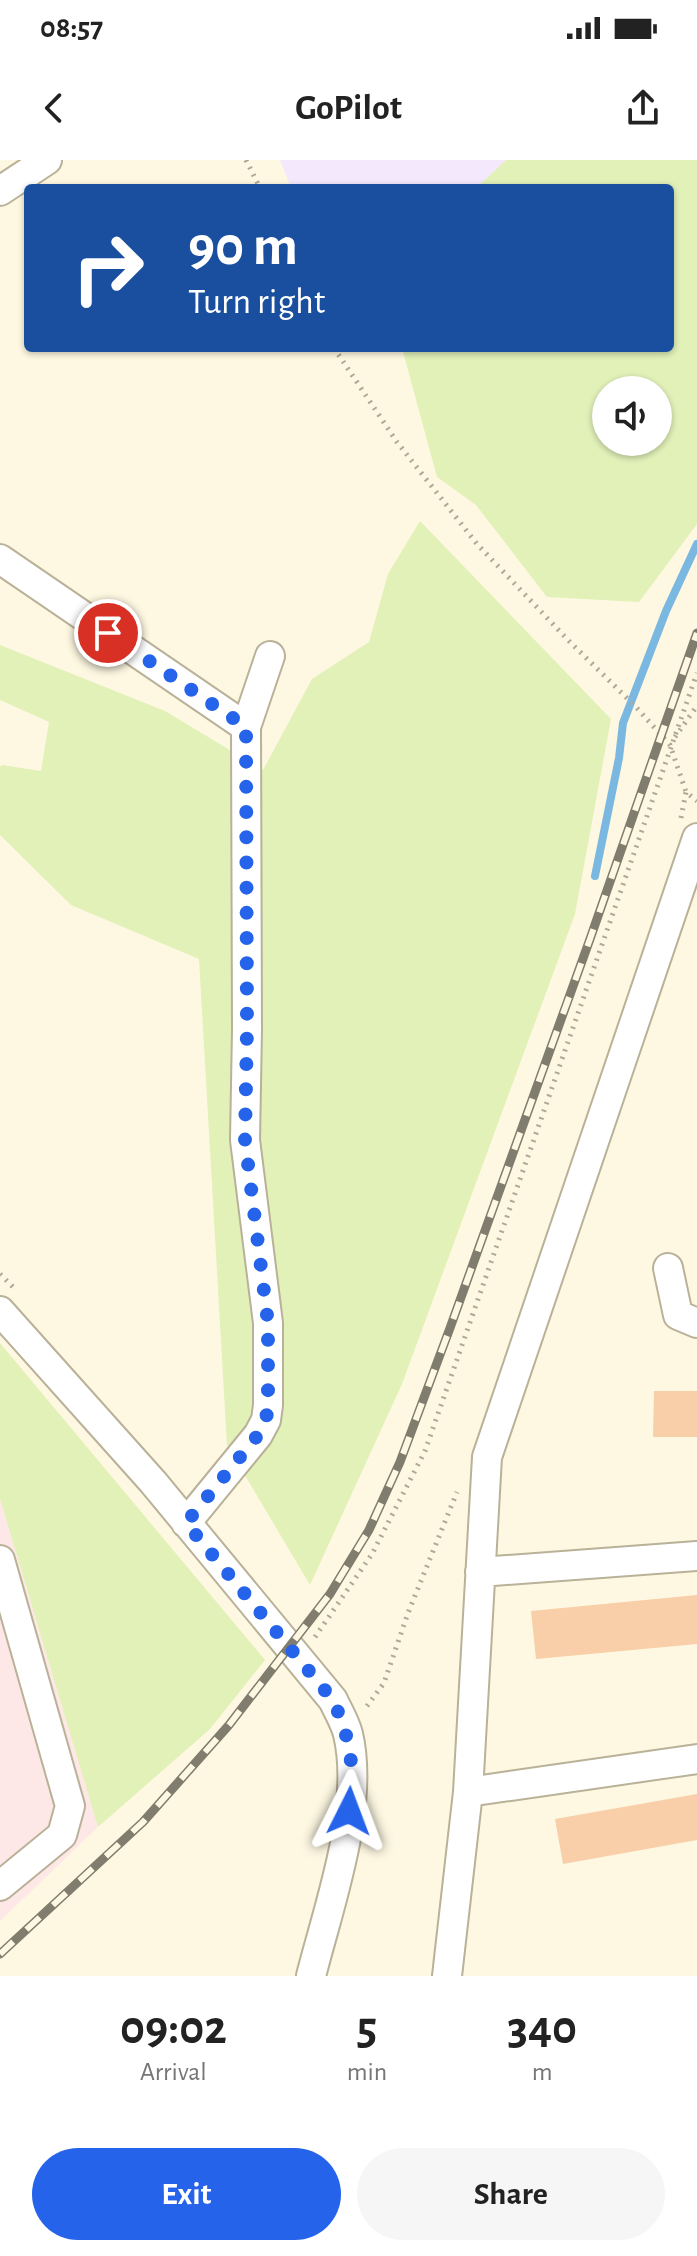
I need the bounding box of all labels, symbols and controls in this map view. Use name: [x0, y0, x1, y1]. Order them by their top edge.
text: 08:57: [40, 13, 103, 43]
icon: back: [32, 86, 76, 130]
icon: share: [621, 86, 665, 130]
text: GoPilot: [295, 90, 402, 126]
icon: right: [56, 216, 160, 320]
text: 90 m: [188, 219, 298, 275]
text: Turn right: [188, 284, 325, 320]
map controls: [592, 376, 672, 456]
button: sound: [592, 376, 672, 456]
pin: [74, 599, 142, 667]
icon: arrive: [86, 611, 130, 655]
position arrow: [307, 1769, 391, 1853]
text: 09:02: [120, 2005, 227, 2053]
text: 5: [357, 2005, 377, 2053]
text: 340: [507, 2005, 577, 2053]
text: Arrival: [140, 2059, 207, 2085]
text: min: [347, 2059, 387, 2085]
text: m: [532, 2059, 553, 2085]
button: Exit: [32, 2148, 341, 2240]
button: Share: [357, 2148, 665, 2240]

